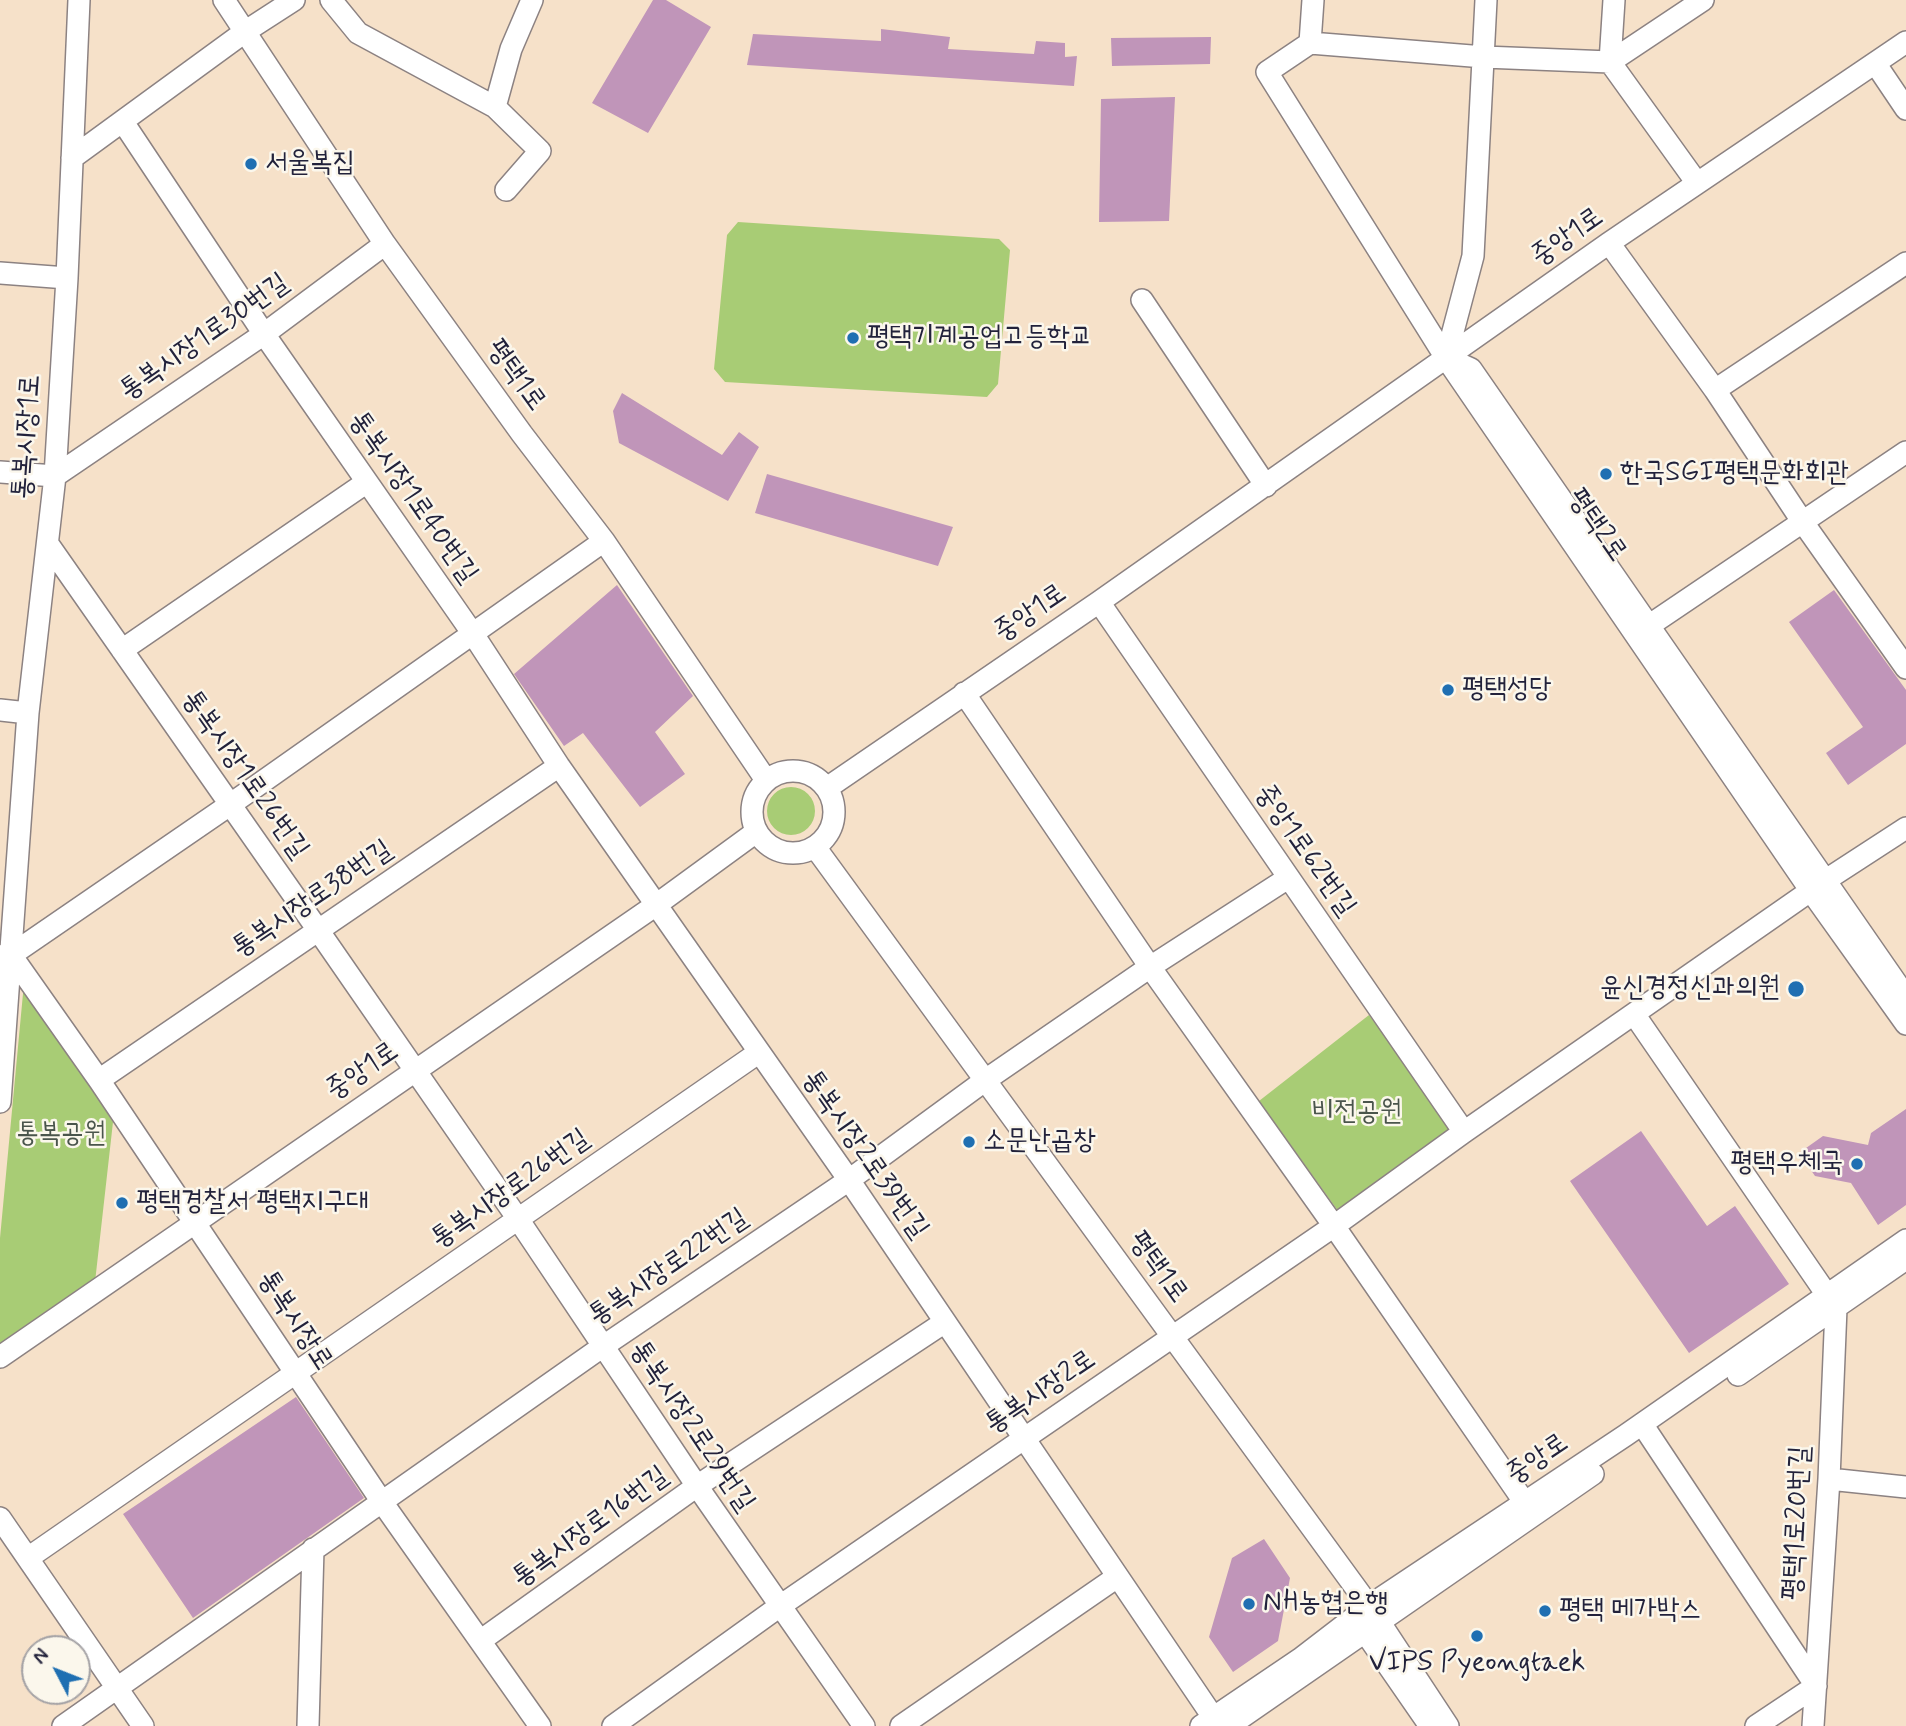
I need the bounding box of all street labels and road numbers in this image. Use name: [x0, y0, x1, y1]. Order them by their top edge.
street label: 중앙1로: [1526, 201, 1610, 275]
street label: 통복시장1로30번길: [114, 267, 296, 409]
street label: 평택1로: [478, 334, 552, 418]
street label: 통복시장1로: [7, 373, 49, 501]
street label: 통복시장1로40번길: [340, 406, 484, 590]
street label: 평택2로: [1559, 483, 1633, 569]
street label: 중앙1로: [988, 578, 1074, 650]
street label: 통복시장1로26번길: [173, 684, 315, 866]
street label: 중앙1로62번길: [1246, 779, 1362, 923]
street label: 통복시장로38번길: [226, 834, 400, 966]
street label: 중앙1로: [320, 1036, 406, 1108]
street label: 통복시장2로39번길: [793, 1064, 935, 1246]
street label: 통복시장로26번길: [425, 1123, 597, 1257]
street label: 통복시장로22번길: [583, 1202, 755, 1334]
street label: 평택1로: [1120, 1226, 1194, 1310]
street label: 통복시장로: [249, 1265, 339, 1377]
street label: 통복시장2로29번길: [621, 1335, 761, 1519]
street label: 통복시장2로: [979, 1344, 1103, 1442]
street label: 중앙로: [1501, 1427, 1575, 1493]
street label: 평택1로20번길: [1777, 1445, 1819, 1601]
street label: 통복시장로16번길: [506, 1460, 676, 1596]

